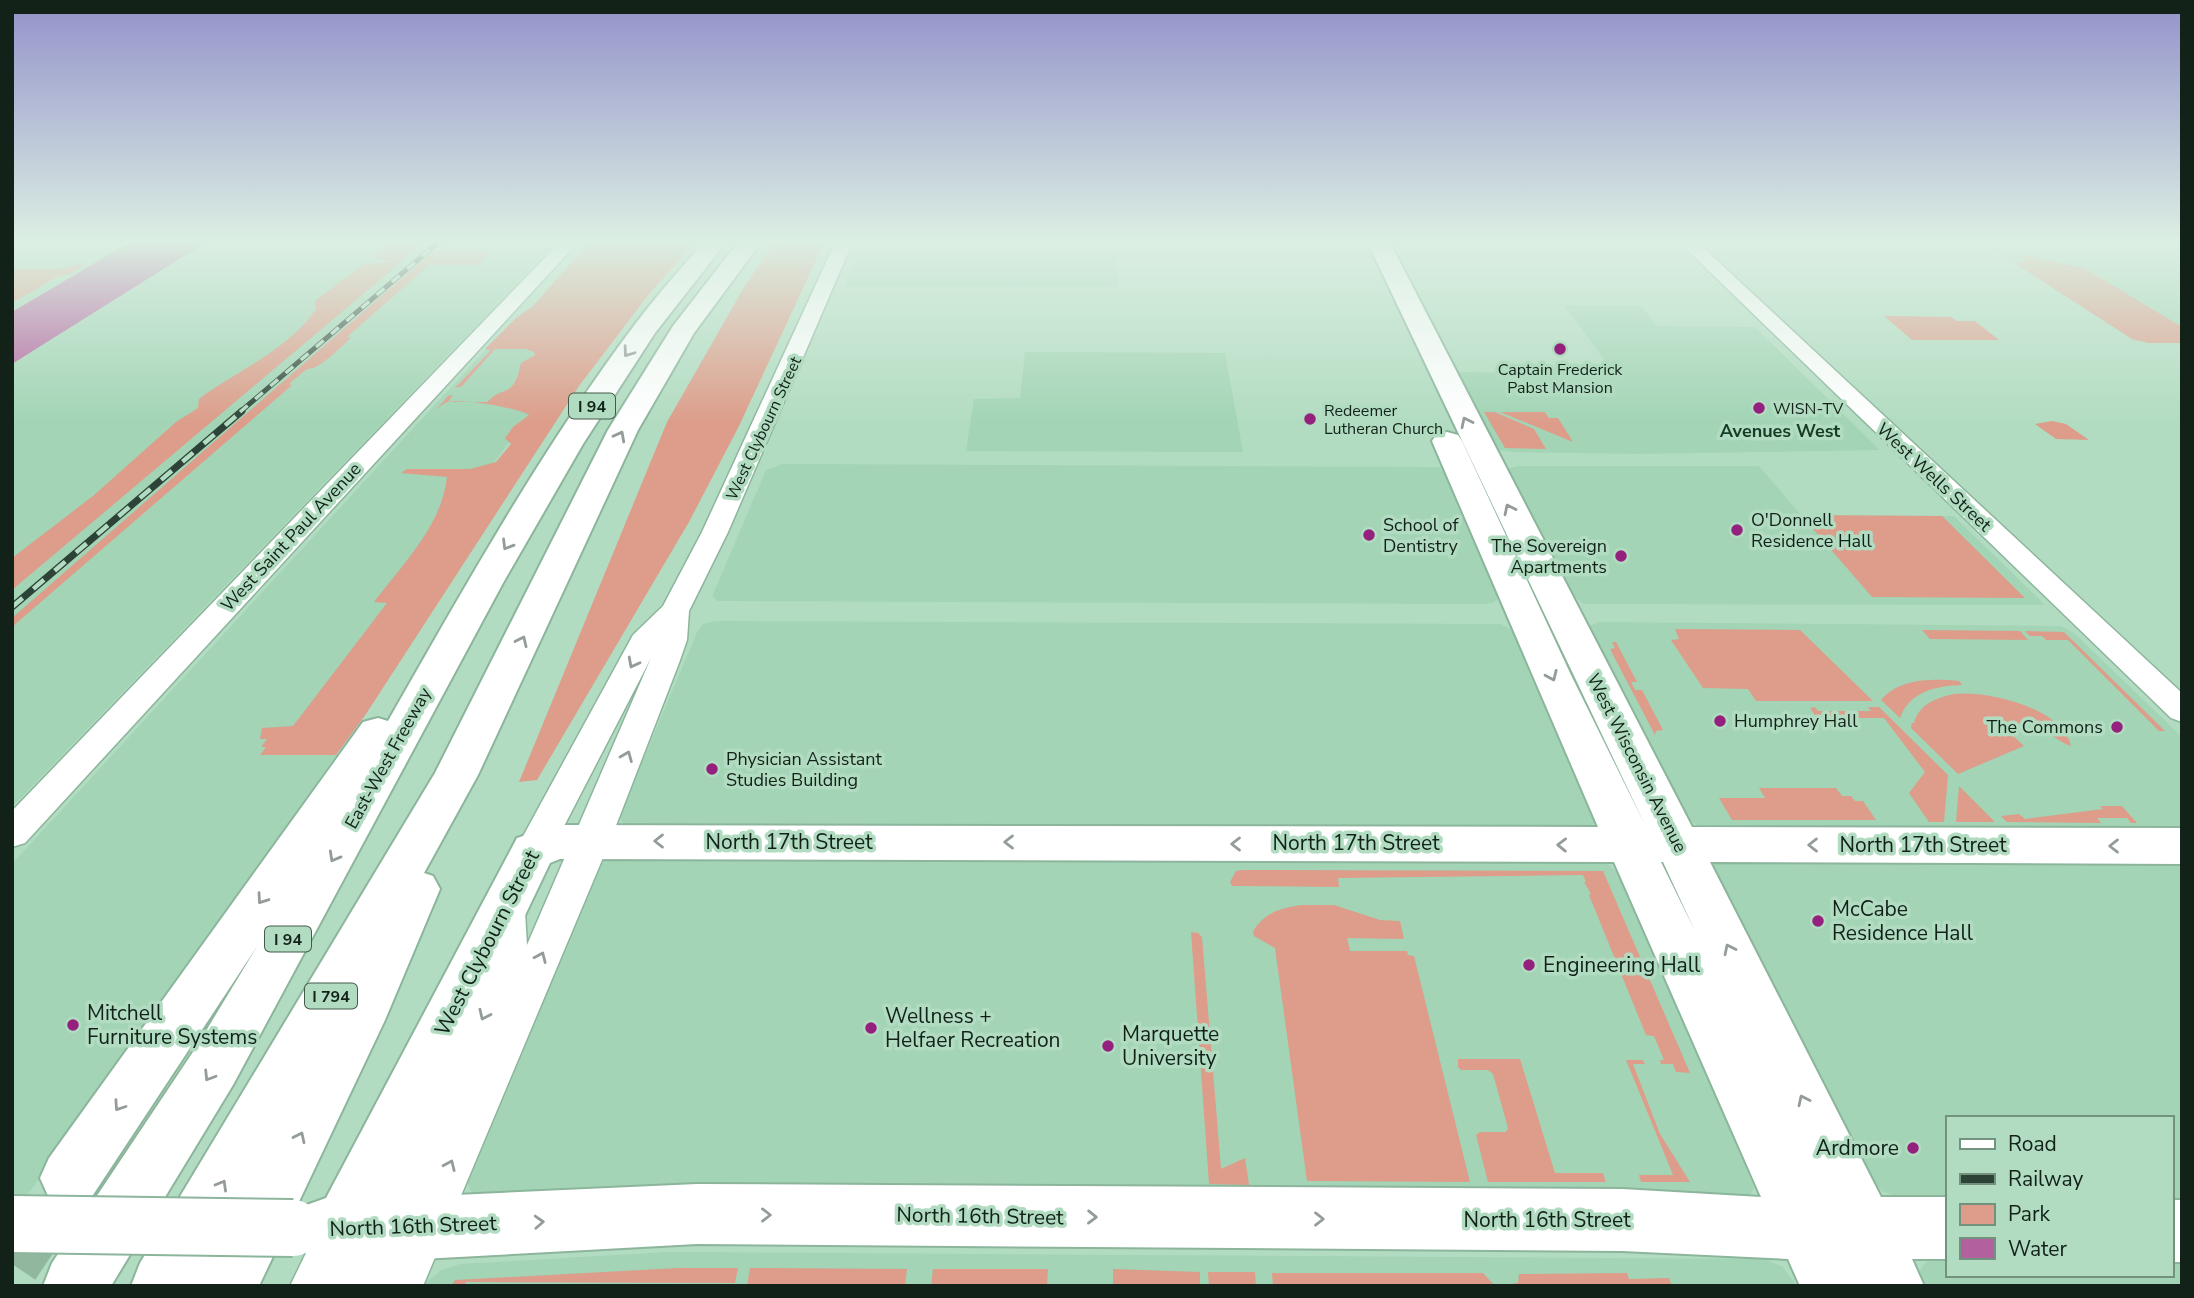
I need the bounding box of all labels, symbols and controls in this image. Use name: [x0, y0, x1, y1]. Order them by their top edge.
marker: Captain Frederick Pabst Mansion: [1552, 341, 1568, 357]
one-way arrow: [624, 344, 636, 357]
street label: West Clybourn Street: [721, 353, 807, 504]
place label: Captain Frederick Pabst Mansion: [1498, 359, 1623, 399]
road number: I 94: [569, 394, 615, 418]
place label: WISN-TV: [1773, 398, 1844, 420]
place label: Redeemer Lutheran Church: [1324, 400, 1443, 440]
marker: WISN-TV: [1751, 400, 1767, 416]
marker: Redeemer Lutheran Church: [1302, 411, 1318, 427]
one-way arrow: [1461, 417, 1475, 429]
street label: West Wells Street: [1871, 417, 1997, 537]
district label: Avenues West: [1720, 419, 1840, 443]
one-way arrow: [612, 431, 626, 443]
street label: West Saint Paul Avenue: [216, 457, 366, 617]
one-way arrow: [1503, 504, 1517, 516]
place label: O'Donnell Residence Hall: [1751, 508, 1872, 553]
place label: School of Dentistry: [1383, 513, 1460, 558]
marker: O'Donnell Residence Hall: [1729, 522, 1745, 538]
marker: School of Dentistry: [1361, 527, 1377, 543]
place label: The Sovereign Apartments: [1491, 534, 1607, 579]
one-way arrow: [503, 538, 516, 551]
marker: The Sovereign Apartments: [1613, 548, 1629, 564]
one-way arrow: [513, 636, 527, 648]
one-way arrow: [627, 656, 641, 668]
one-way arrow: [1544, 669, 1558, 681]
street label: West Wisconsin Avenue: [1581, 669, 1693, 857]
street label: East-West Freeway: [339, 682, 437, 833]
place label: Humphrey Hall: [1734, 709, 1858, 733]
marker: Humphrey Hall: [1712, 713, 1728, 729]
place label: The Commons: [1987, 715, 2103, 739]
marker: The Commons: [2109, 719, 2125, 735]
place label: Physician Assistant Studies Building: [726, 747, 882, 792]
one-way arrow: [618, 750, 632, 762]
marker: Physician Assistant Studies Building: [704, 761, 720, 777]
street label: North 17th Street: [705, 828, 873, 856]
street label: North 17th Street: [1272, 829, 1440, 857]
street label: North 17th Street: [1839, 831, 2007, 859]
one-way arrow: [653, 833, 664, 849]
one-way arrow: [1003, 834, 1014, 850]
one-way arrow: [1231, 836, 1242, 851]
one-way arrow: [1556, 837, 1567, 853]
one-way arrow: [1807, 837, 1817, 853]
one-way arrow: [2108, 838, 2118, 854]
street label: West Clybourn Street: [428, 845, 546, 1040]
one-way arrow: [329, 850, 342, 862]
one-way arrow: [258, 891, 270, 904]
place label: McCabe Residence Hall: [1832, 895, 1974, 947]
marker: McCabe Residence Hall: [1810, 913, 1826, 929]
road number: I 94: [265, 926, 311, 951]
one-way arrow: [1724, 944, 1738, 956]
place label: Engineering Hall: [1543, 951, 1701, 979]
one-way arrow: [533, 952, 547, 964]
marker: Engineering Hall: [1521, 957, 1537, 973]
road number: I 794: [305, 984, 357, 1008]
place label: Mitchell Furniture Systems: [87, 999, 257, 1051]
place label: Wellness + Helfaer Recreation: [885, 1002, 1061, 1054]
one-way arrow: [478, 1008, 492, 1020]
marker: Mitchell Furniture Systems: [65, 1017, 81, 1033]
marker: Wellness + Helfaer Recreation: [863, 1020, 879, 1036]
place label: Marquette University: [1122, 1020, 1219, 1072]
marker: Marquette University: [1100, 1038, 1116, 1054]
one-way arrow: [204, 1068, 217, 1081]
one-way arrow: [1797, 1095, 1811, 1107]
one-way arrow: [115, 1098, 127, 1111]
legend: [1946, 1116, 2173, 1277]
text: Road: [2008, 1130, 2057, 1158]
one-way arrow: [291, 1132, 305, 1144]
place label: Ardmore: [1816, 1134, 1899, 1162]
marker: Ardmore: [1905, 1140, 1921, 1156]
one-way arrow: [442, 1160, 456, 1172]
text: Railway: [2008, 1165, 2083, 1193]
one-way arrow: [214, 1179, 227, 1192]
text: Park: [2008, 1200, 2050, 1228]
street label: North 16th Street: [896, 1201, 1064, 1231]
street label: North 16th Street: [1463, 1206, 1631, 1234]
one-way arrow: [762, 1207, 772, 1223]
street label: North 16th Street: [329, 1209, 498, 1243]
one-way arrow: [1087, 1210, 1098, 1225]
one-way arrow: [1315, 1211, 1325, 1227]
one-way arrow: [534, 1215, 545, 1230]
text: Water: [2008, 1235, 2067, 1263]

